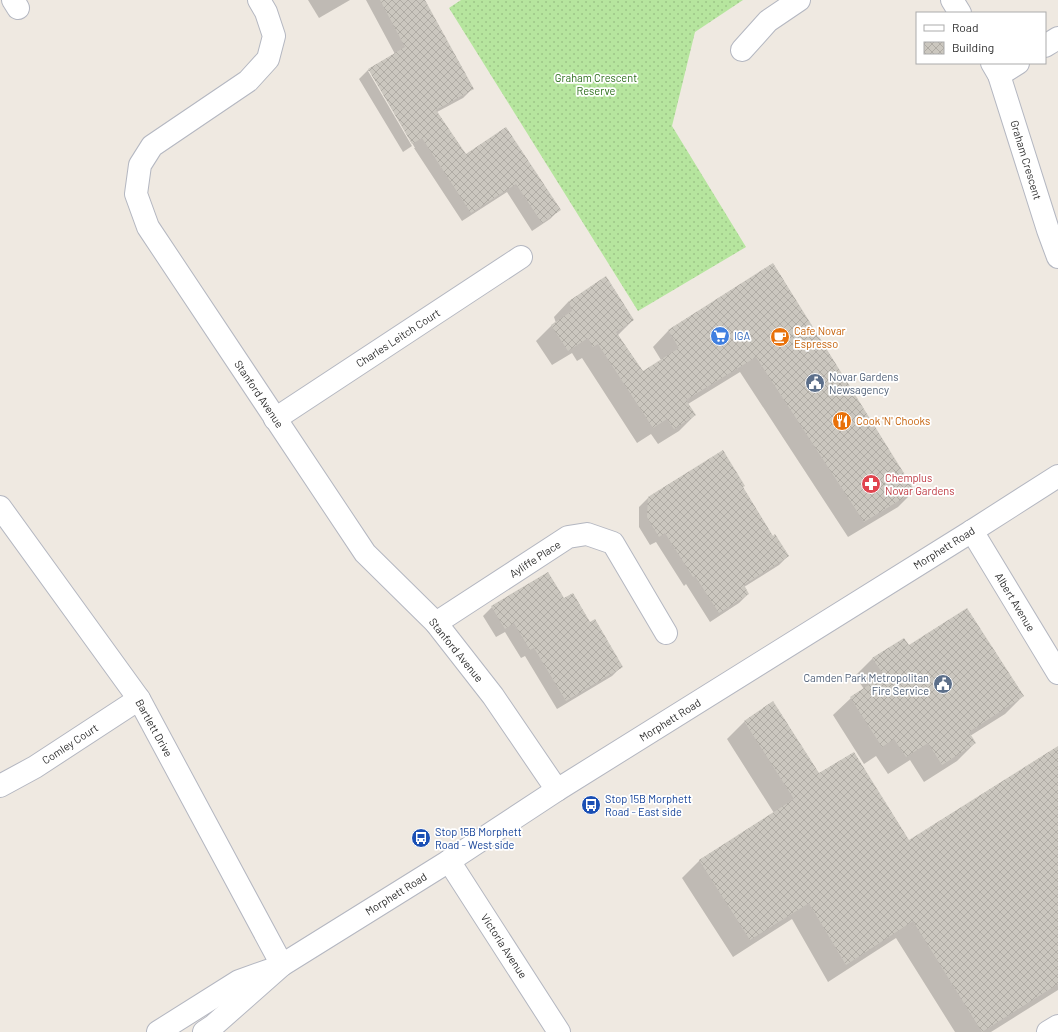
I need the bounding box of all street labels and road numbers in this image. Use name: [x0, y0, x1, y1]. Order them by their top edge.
street label: Graham Crescent: [1008, 119, 1045, 201]
street label: Charles Leitch Court: [353, 306, 442, 370]
street label: Stanford Avenue: [232, 358, 287, 430]
street label: Morphett Road: [911, 523, 977, 572]
street label: Ayliffe Place: [507, 537, 563, 580]
street label: Albert Avenue: [993, 570, 1038, 634]
street label: Stanford Avenue: [427, 615, 486, 684]
street label: Morphett Road: [637, 695, 703, 744]
street label: Bartlett Drive: [133, 697, 176, 759]
street label: Comley Court: [39, 721, 100, 766]
street label: Morphett Road: [363, 869, 429, 918]
street label: Victoria Avenue: [479, 911, 530, 981]

